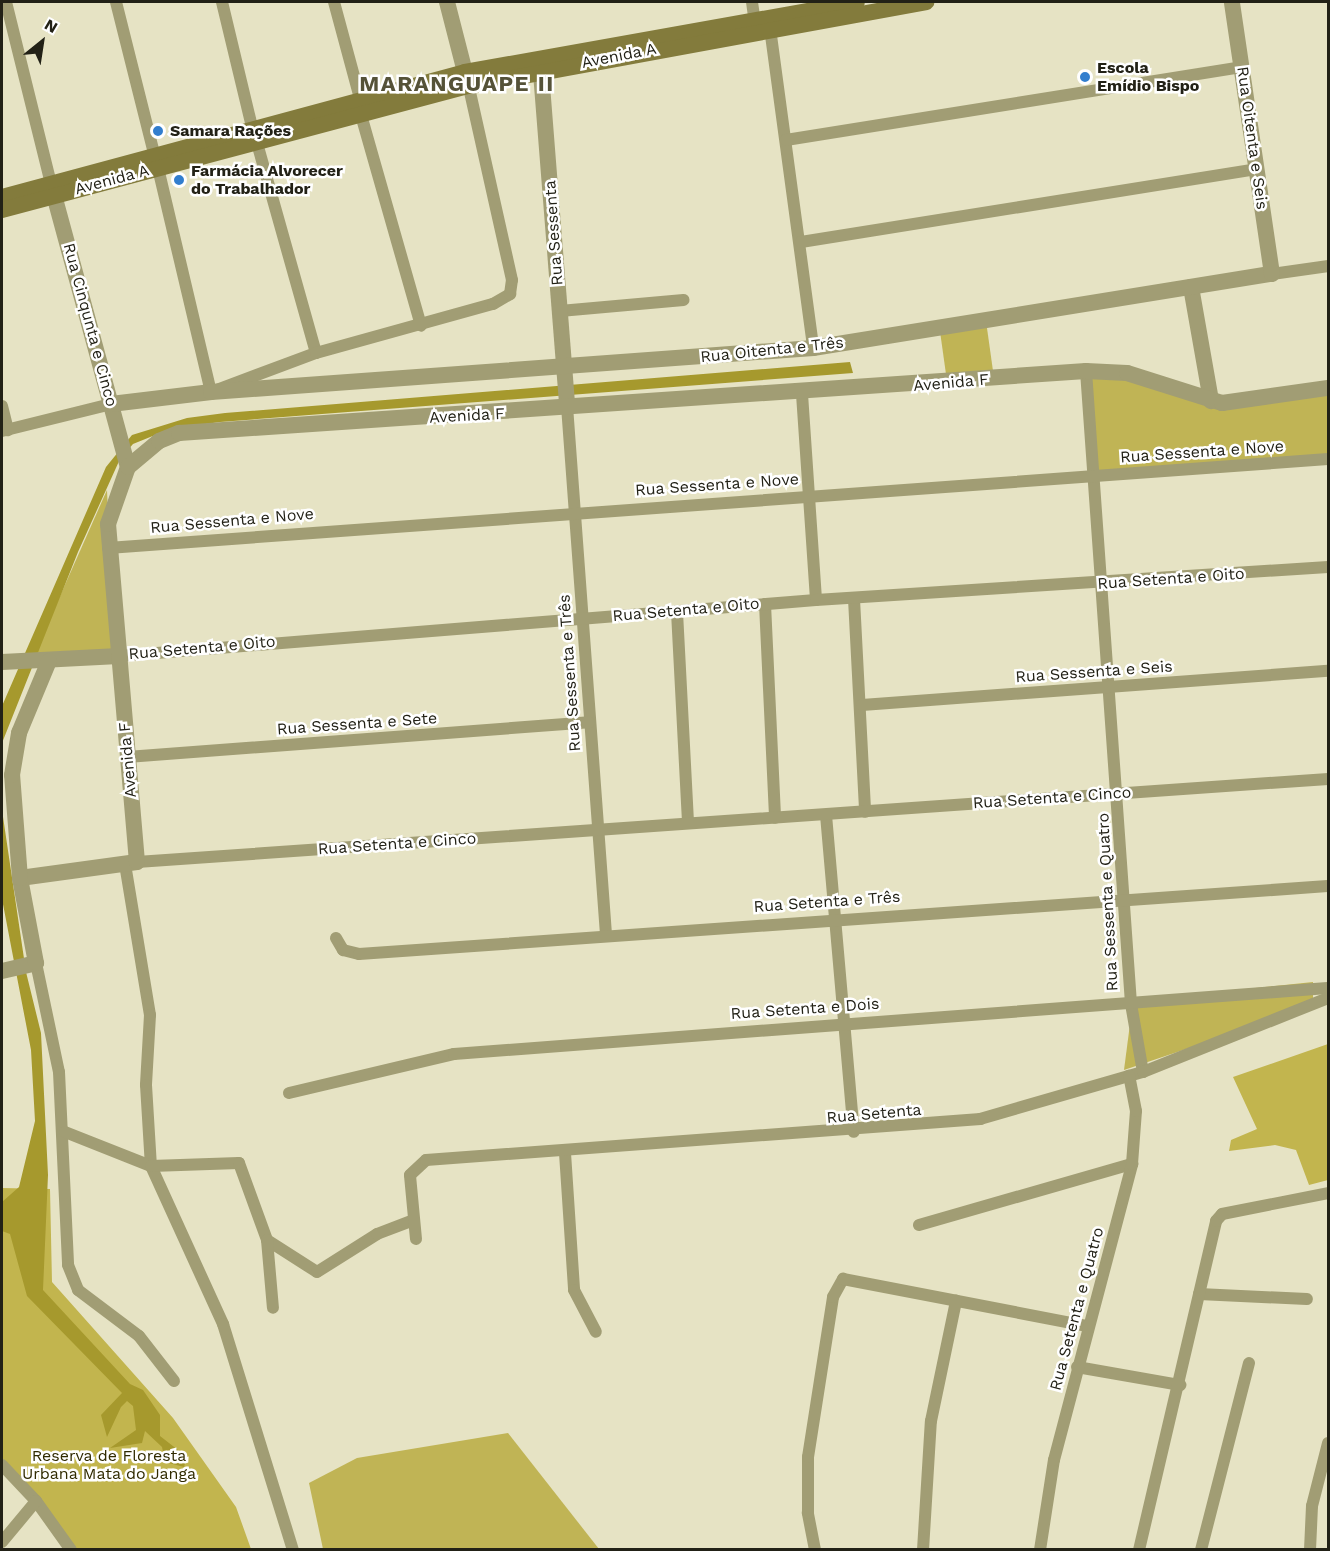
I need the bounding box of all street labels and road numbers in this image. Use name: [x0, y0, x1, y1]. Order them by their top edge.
street label: Avenida A: [579, 39, 659, 73]
street label: Rua Oitenta e Seis: [1232, 65, 1272, 211]
street label: Avenida A: [72, 161, 152, 199]
street label: Rua Sessenta: [541, 179, 567, 287]
street label: Rua Cinqunta e Cinco: [59, 241, 121, 409]
street label: Rua Oitenta e Três: [699, 333, 845, 367]
street label: Avenida F: [912, 370, 990, 396]
street label: Avenida F: [429, 404, 505, 428]
street label: Rua Sessenta e Nove: [1119, 437, 1285, 467]
street label: Rua Sessenta e Nove: [634, 470, 800, 500]
street label: Rua Sessenta e Nove: [149, 504, 315, 538]
street label: Rua Setenta e Oito: [1096, 564, 1246, 594]
street label: Rua Sessenta e Três: [555, 593, 585, 753]
street label: Rua Setenta e Oito: [611, 594, 761, 626]
street label: Rua Setenta e Oito: [127, 632, 277, 664]
street label: Rua Sessenta e Seis: [1014, 657, 1174, 687]
street label: Rua Sessenta e Sete: [276, 709, 438, 739]
street label: Avenida F: [115, 721, 141, 799]
street label: Rua Setenta e Cinco: [972, 783, 1132, 813]
street label: Rua Sessenta e Quatro: [1094, 812, 1122, 992]
street label: Rua Setenta e Cinco: [317, 829, 477, 859]
street label: Rua Setenta e Três: [752, 887, 902, 917]
street label: Rua Setenta e Dois: [730, 994, 880, 1024]
street label: Rua Setenta: [826, 1100, 922, 1128]
street label: Rua Setenta e Quatro: [1046, 1225, 1108, 1393]

